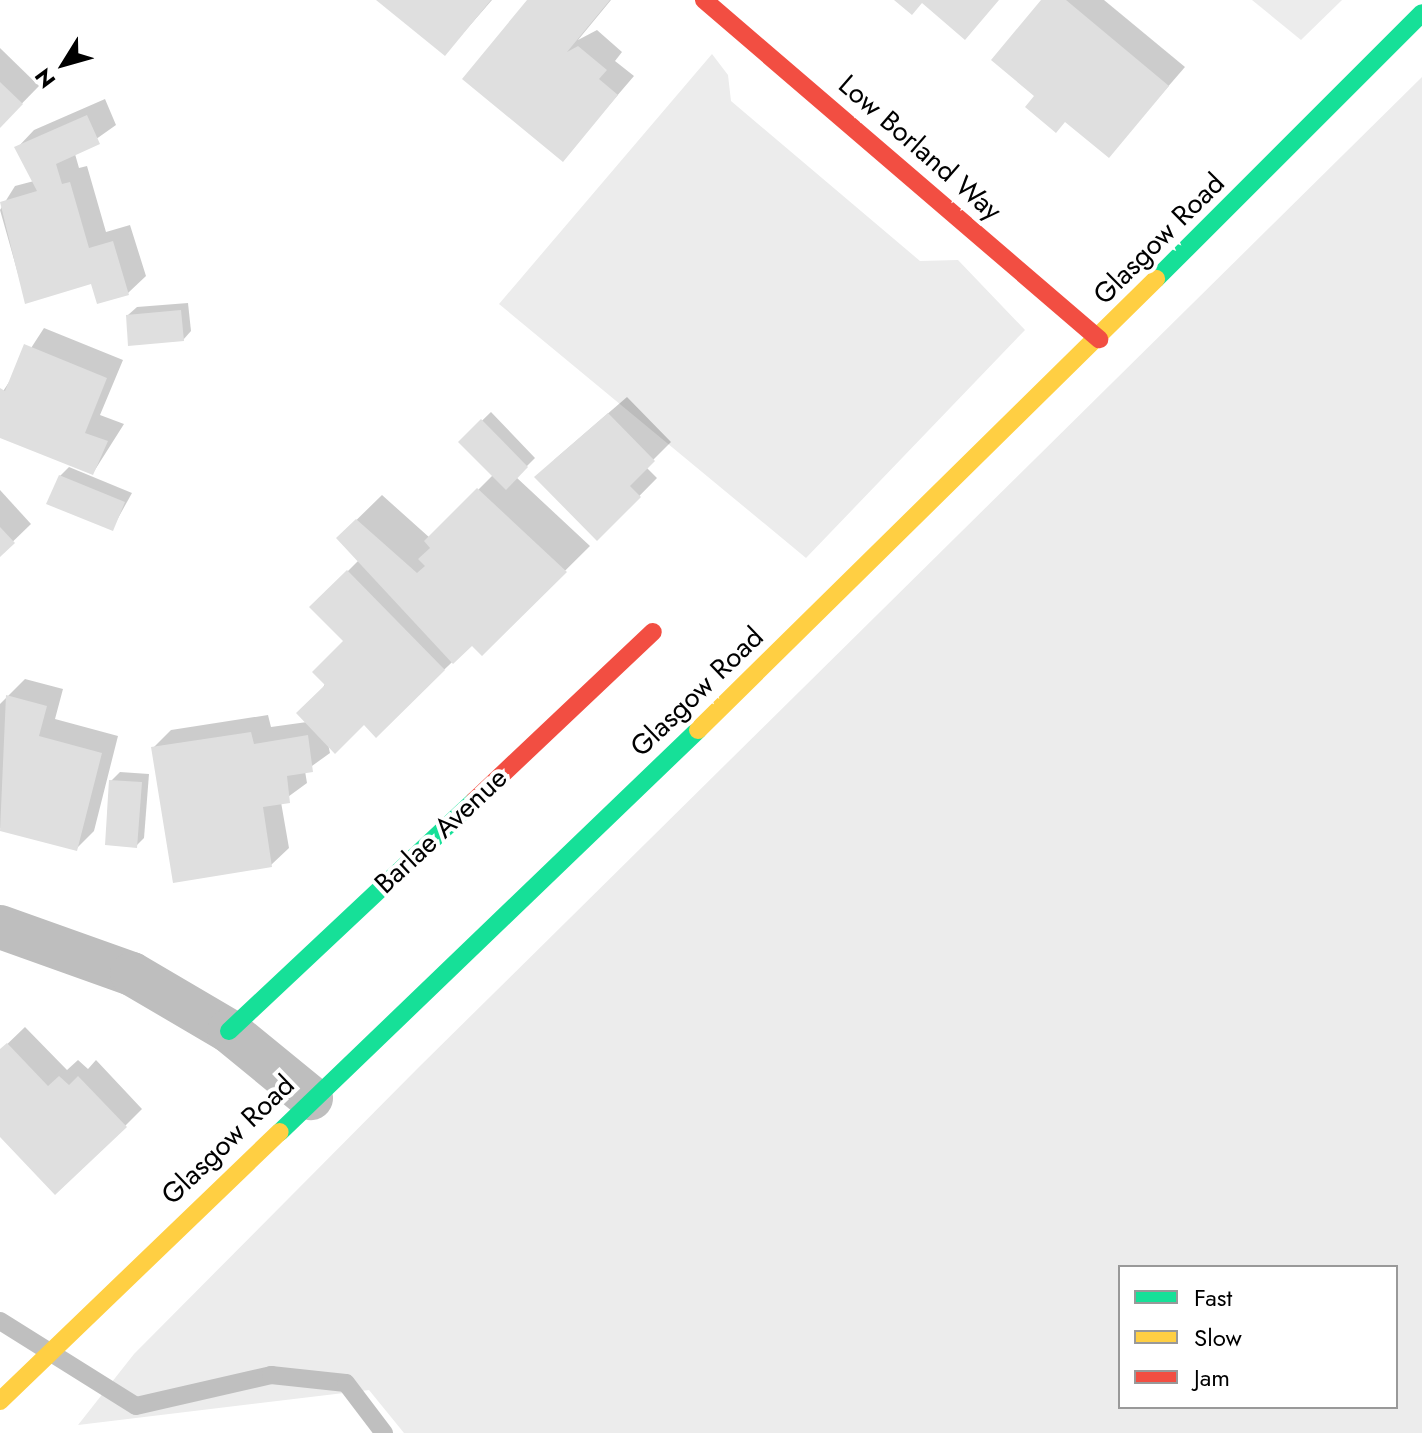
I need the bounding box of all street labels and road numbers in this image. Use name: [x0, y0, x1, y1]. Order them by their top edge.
street label: Low Borland Way: [832, 68, 1008, 228]
street label: Glasgow Road: [1086, 166, 1232, 312]
street label: Glasgow Road: [624, 620, 770, 764]
street label: Barlae Avenue: [368, 761, 514, 901]
street label: Glasgow Road: [155, 1068, 301, 1212]

